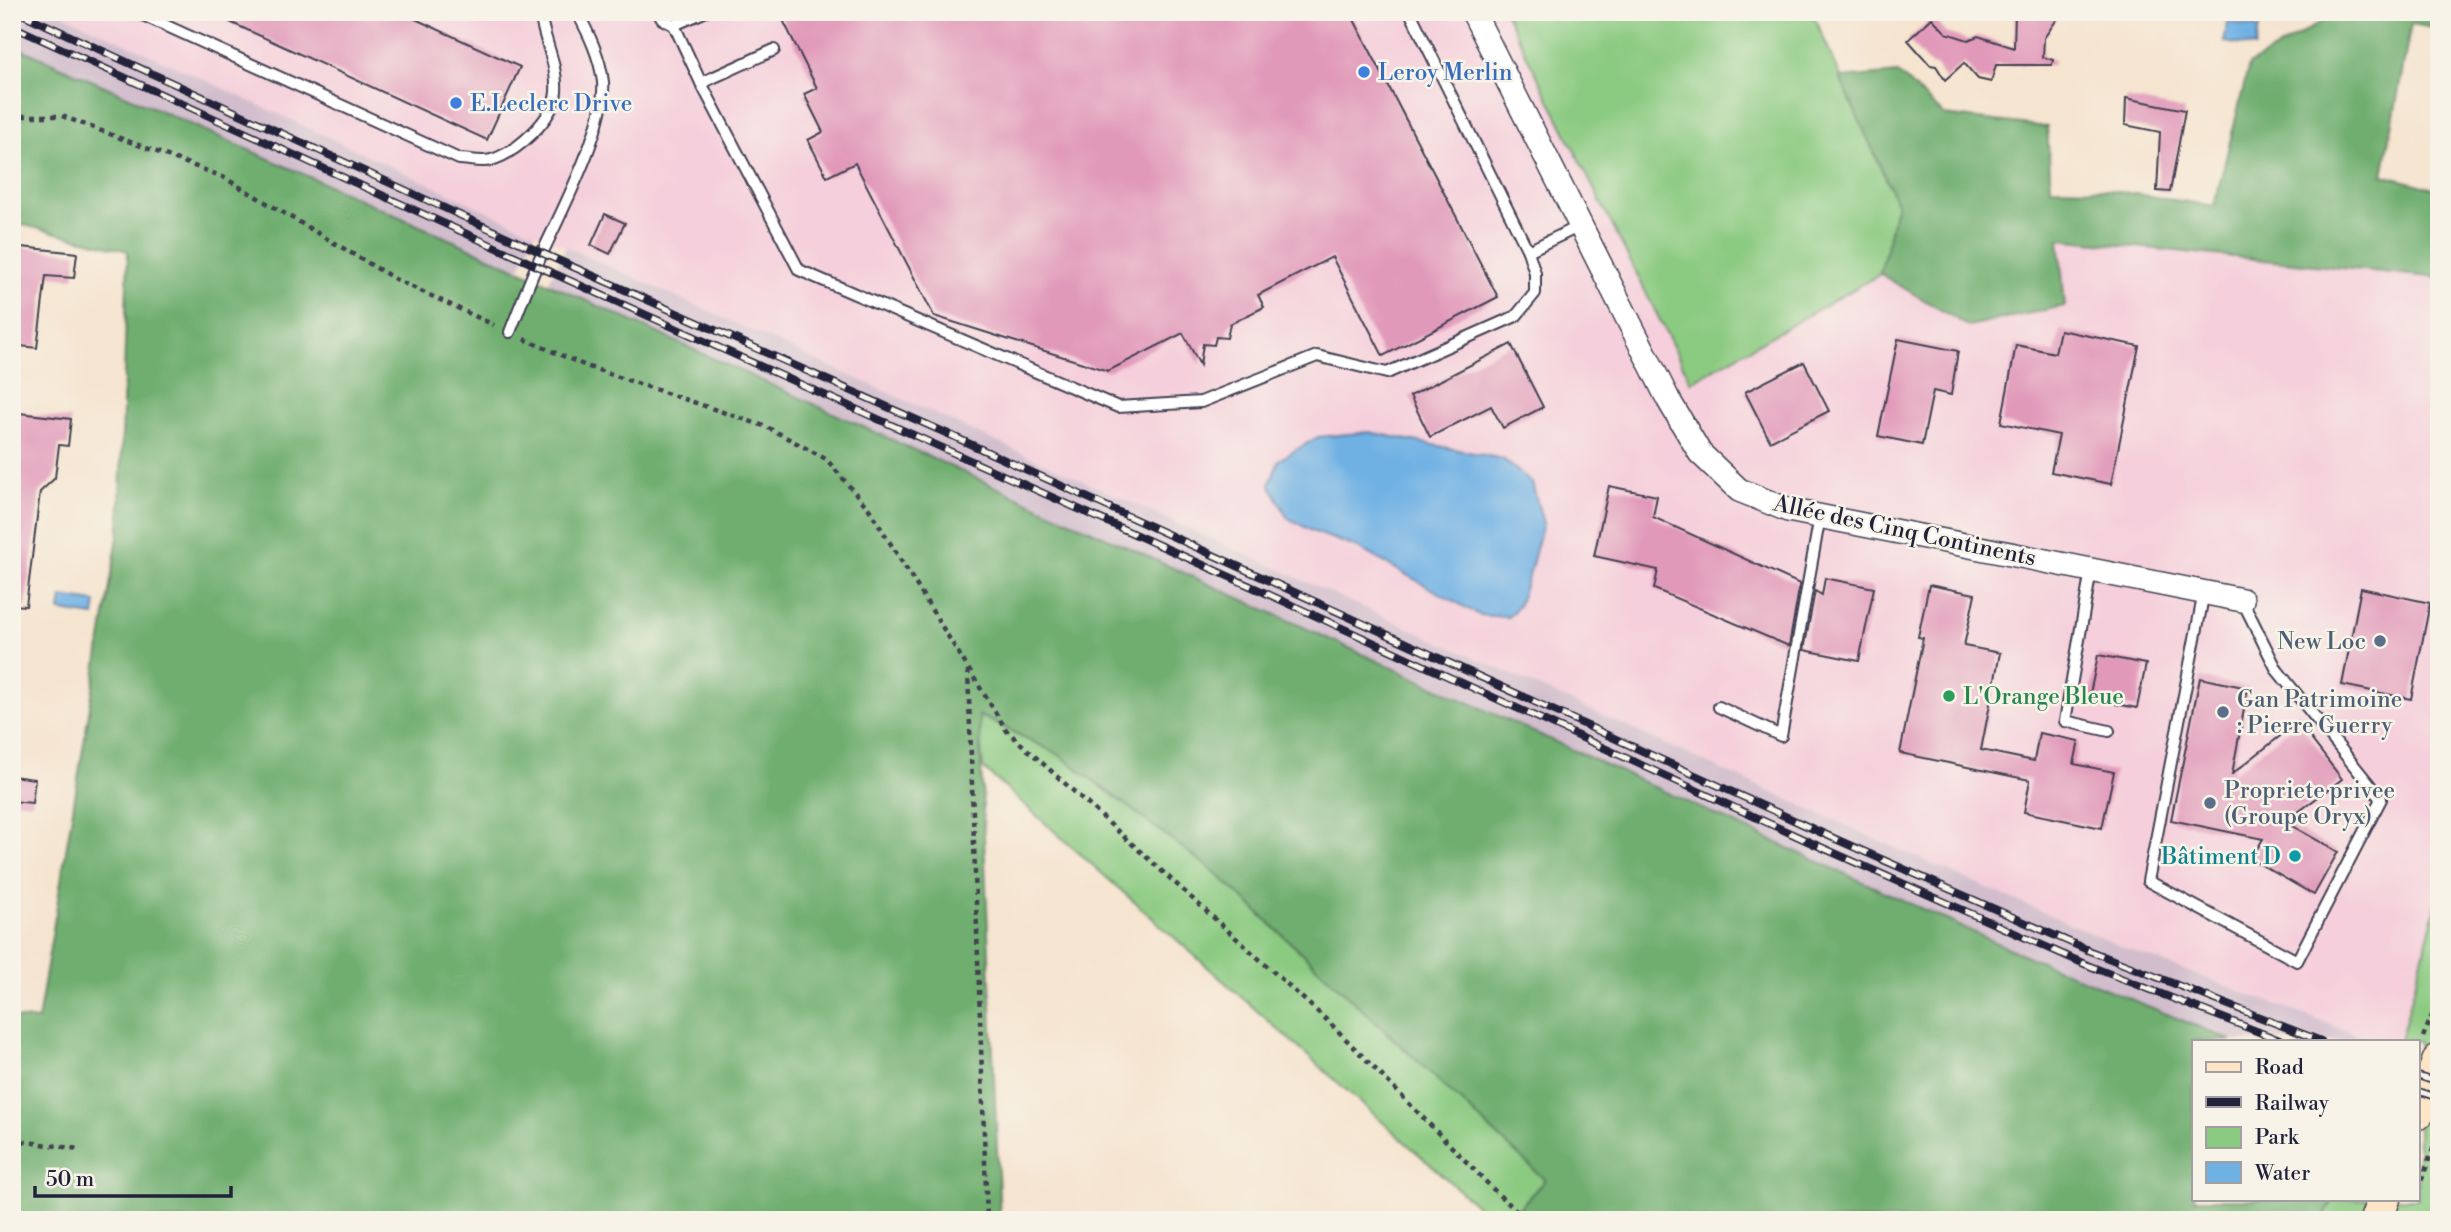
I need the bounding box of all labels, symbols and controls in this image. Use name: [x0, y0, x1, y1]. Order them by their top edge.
place label: Leroy Merlin: [1378, 59, 1513, 87]
marker: Leroy Merlin: [1356, 64, 1372, 80]
place label: E.Leclerc Drive: [470, 90, 632, 118]
marker: E.Leclerc Drive: [448, 95, 464, 111]
street label: Allée des Cinq Continents: [1770, 489, 2038, 572]
place label: New Loc: [2277, 628, 2366, 656]
marker: New Loc: [2372, 633, 2388, 649]
place label: L'Orange Bleue: [1963, 683, 2124, 711]
place label: Gan Patrimoine : Pierre Guerry: [2237, 686, 2402, 740]
marker: L'Orange Bleue: [1941, 688, 1957, 704]
marker: Gan Patrimoine : Pierre Guerry: [2215, 704, 2231, 720]
place label: Propriete privee (Groupe Oryx): [2224, 777, 2395, 831]
marker: Propriete privee (Groupe Oryx): [2202, 795, 2218, 811]
place label: Bâtiment D: [2160, 843, 2281, 871]
marker: Bâtiment D: [2287, 848, 2303, 864]
legend: [2192, 1040, 2420, 1200]
text: Road: [2255, 1055, 2304, 1081]
text: Railway: [2255, 1091, 2330, 1117]
text: Park: [2255, 1125, 2300, 1151]
scale bar: [35, 1155, 231, 1199]
text: Water: [2254, 1161, 2310, 1187]
text: 50 m: [46, 1167, 94, 1193]

